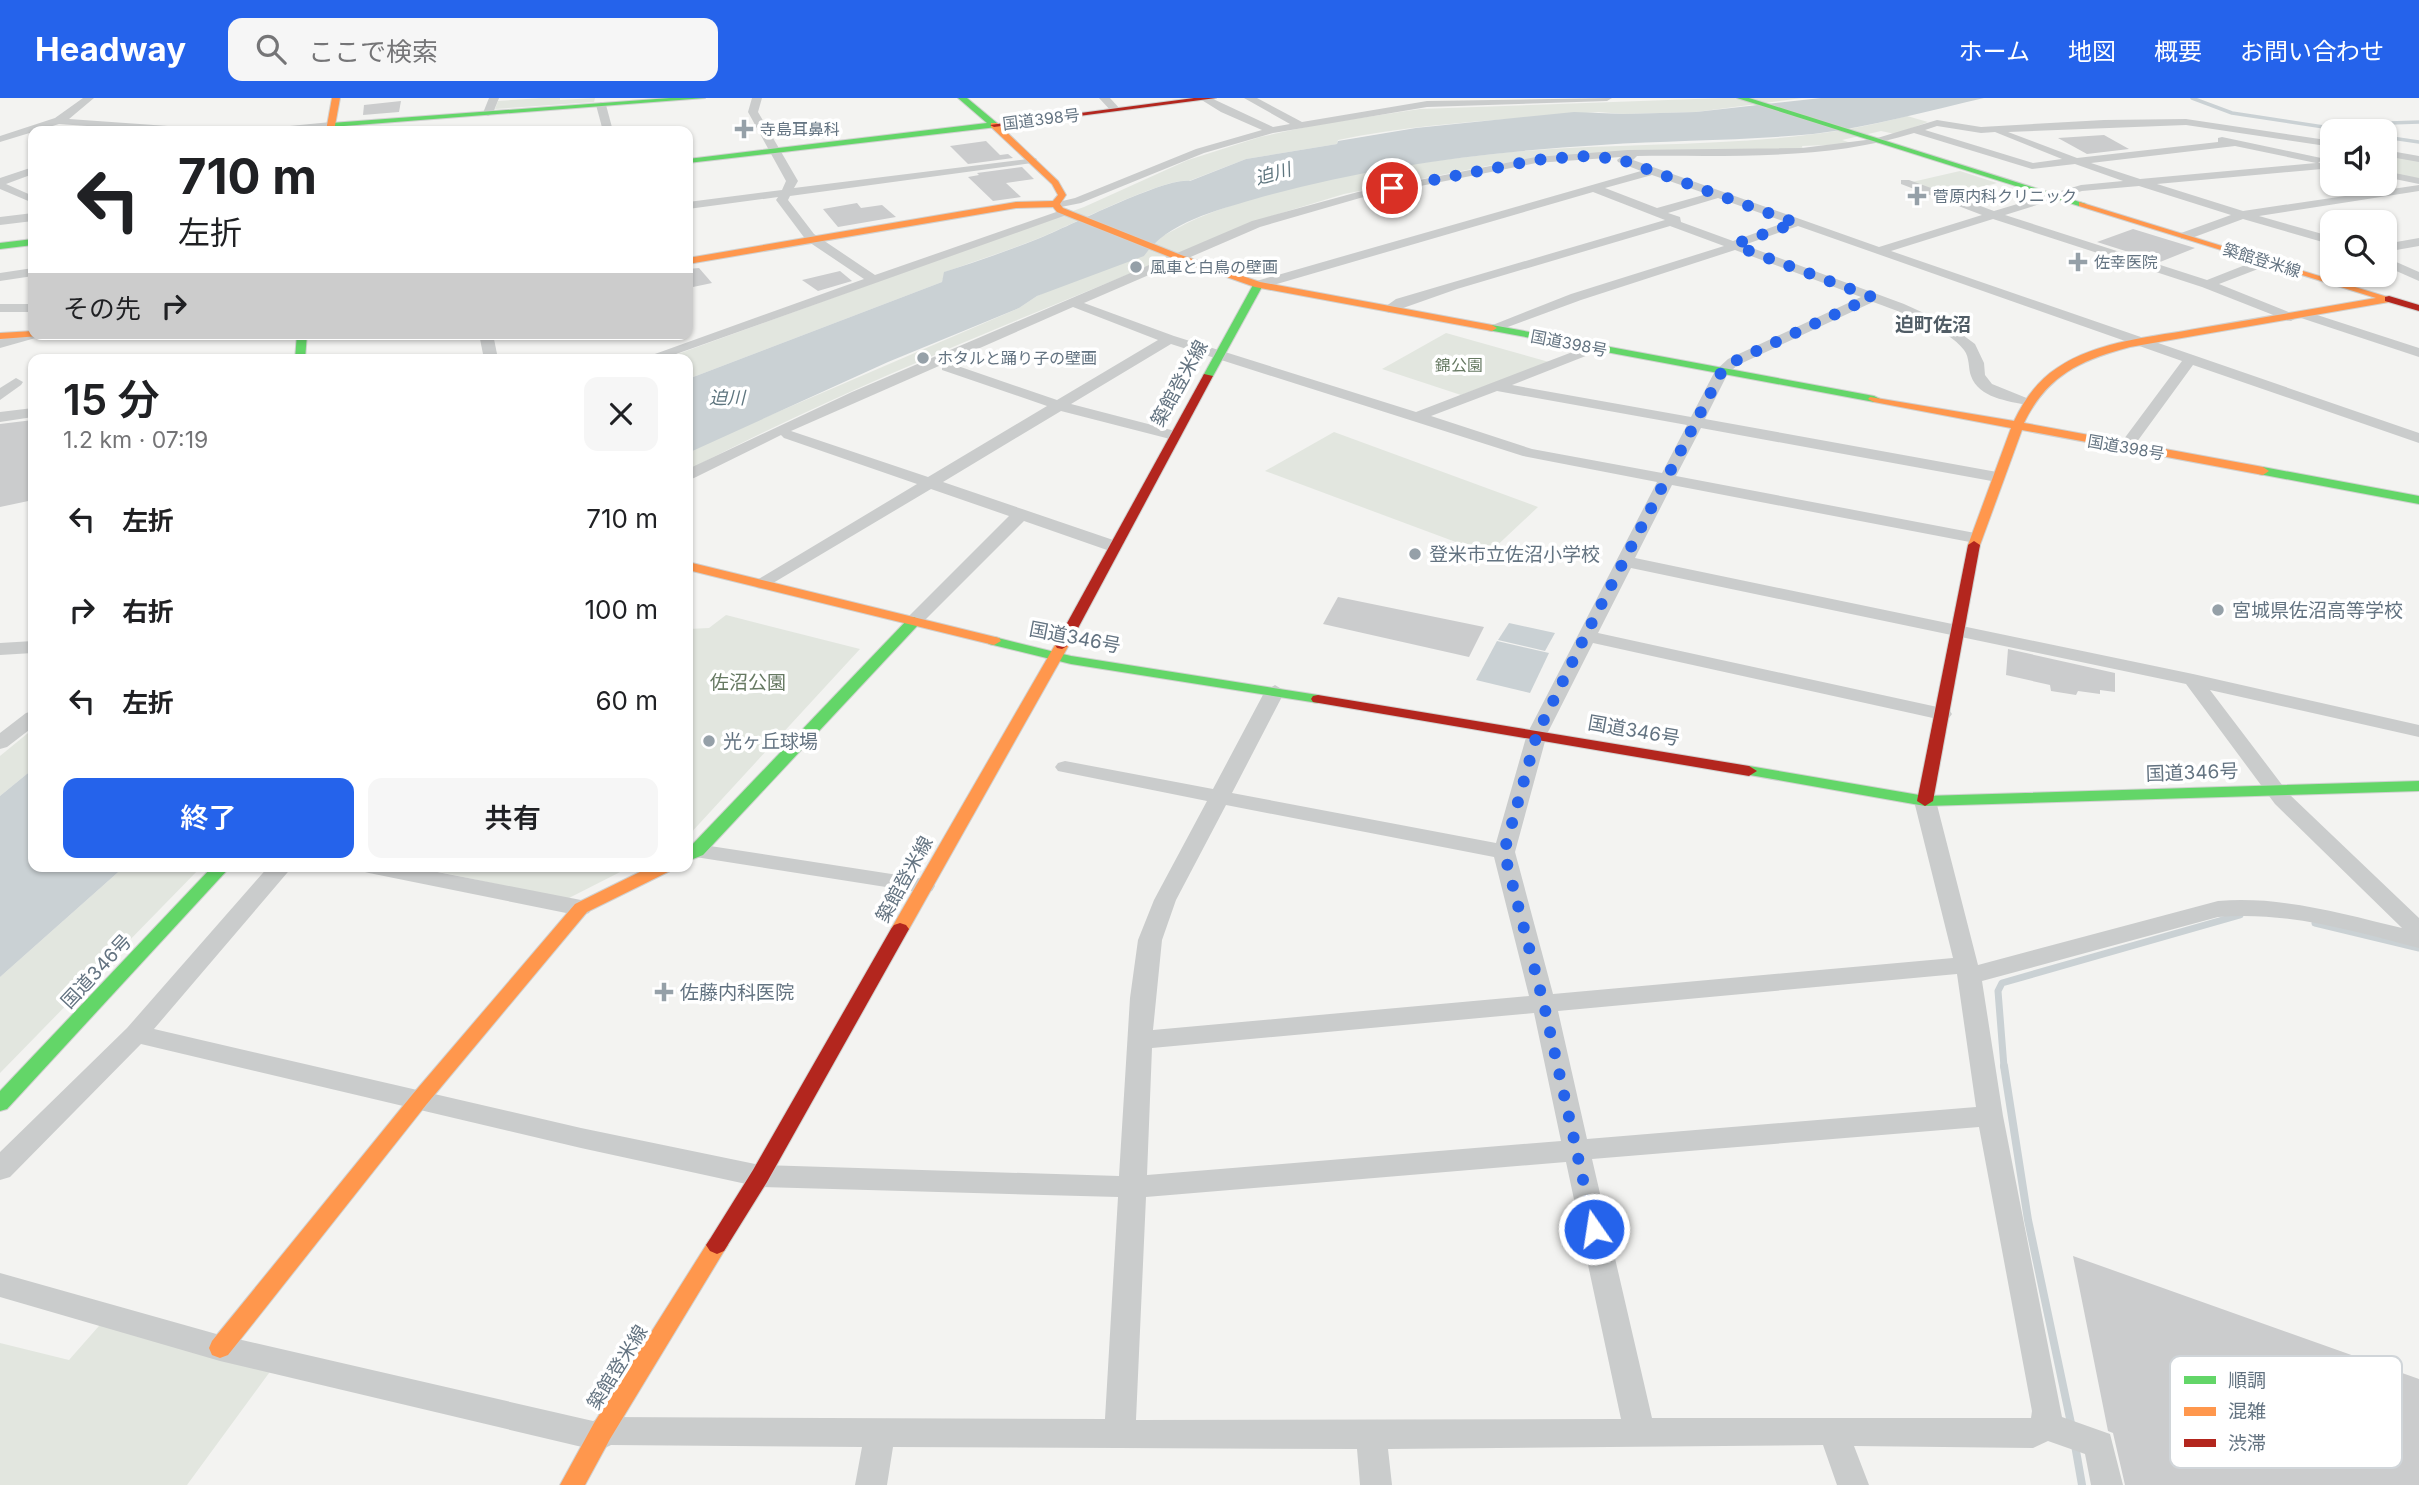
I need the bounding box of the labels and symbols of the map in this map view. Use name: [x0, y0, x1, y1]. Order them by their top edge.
street label: 国道398号: [1001, 104, 1081, 134]
marker: 寺島耳鼻科: [734, 119, 754, 139]
place label: 寺島耳鼻科: [760, 119, 840, 139]
water label: 迫川: [1253, 158, 1295, 189]
pin: [1362, 158, 1422, 218]
marker: 菅原内科クリニック: [1907, 186, 1927, 206]
place label: 菅原内科クリニック: [1933, 186, 2077, 206]
street label: 築館登米線: [2221, 239, 2303, 281]
marker: 佐幸医院: [2068, 252, 2088, 272]
place label: 佐幸医院: [2094, 252, 2158, 272]
place label: 風車と白鳥の壁画: [1150, 257, 1278, 277]
marker: 風車と白鳥の壁画: [1128, 259, 1144, 275]
district label: 迫町佐沼: [1895, 313, 1971, 336]
street label: 国道398号: [1529, 326, 1609, 360]
street label: 築館登米線: [1146, 336, 1213, 430]
place label: ホタルと踊り子の壁画: [937, 348, 1097, 368]
marker: ホタルと踊り子の壁画: [915, 350, 931, 366]
park label: 錦公園: [1435, 355, 1483, 375]
water label: 迫川: [709, 387, 747, 408]
street label: 国道398号: [2086, 430, 2166, 464]
place label: 登米市立佐沼小学校: [1429, 543, 1600, 566]
marker: 登米市立佐沼小学校: [1407, 546, 1423, 562]
place label: 宮城県佐沼高等学校: [2232, 599, 2403, 622]
marker: 宮城県佐沼高等学校: [2210, 602, 2226, 618]
street label: 国道346号: [1027, 617, 1123, 658]
park label: 佐沼公園: [710, 671, 786, 694]
street label: 国道346号: [1586, 711, 1682, 750]
place label: 光ヶ丘球場: [723, 730, 818, 753]
marker: 光ヶ丘球場: [701, 733, 717, 749]
street label: 国道346号: [2145, 759, 2239, 786]
street label: 築館登米線: [871, 832, 938, 926]
street label: 国道346号: [56, 930, 136, 1013]
place label: 佐藤内科医院: [680, 981, 794, 1004]
marker: 佐藤内科医院: [654, 982, 674, 1002]
position arrow: [1557, 1192, 1631, 1266]
street label: 築館登米線: [582, 1321, 652, 1414]
legend: [2170, 1356, 2402, 1468]
text: 順調: [2228, 1369, 2266, 1392]
text: 混雑: [2228, 1400, 2266, 1423]
text: 渋滞: [2228, 1432, 2266, 1455]

